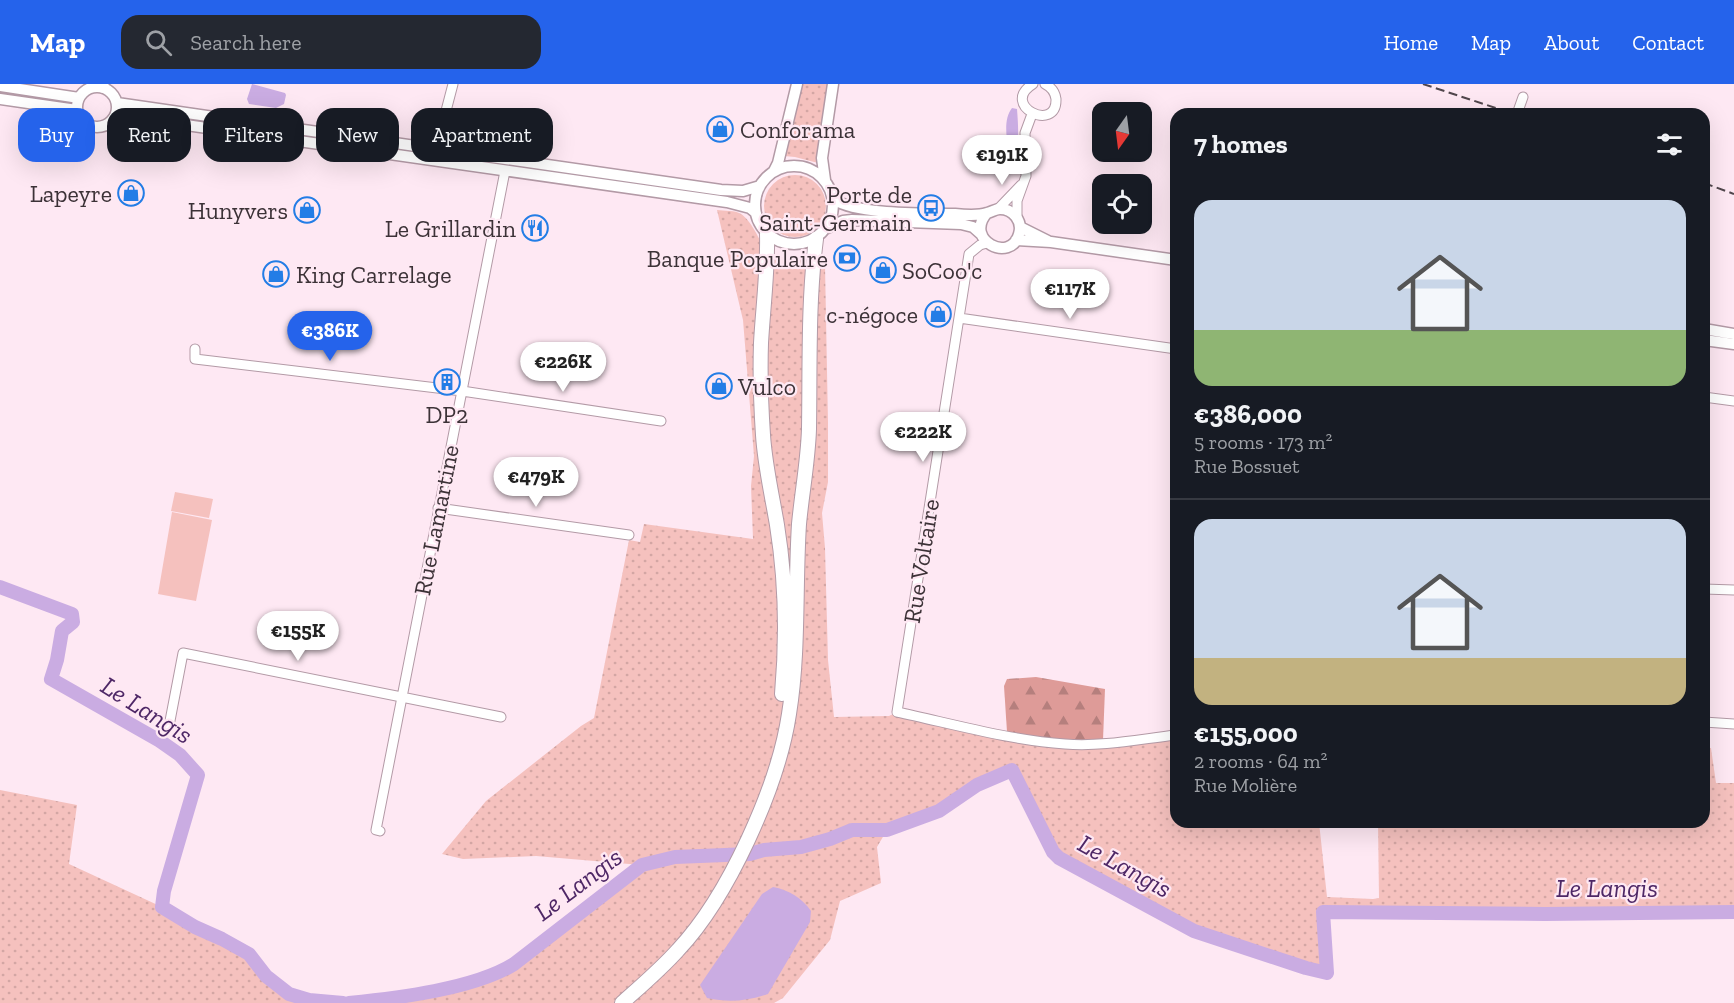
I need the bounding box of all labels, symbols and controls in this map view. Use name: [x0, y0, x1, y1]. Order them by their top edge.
search box: [121, 15, 541, 69]
text: Map: [30, 26, 85, 59]
icon: search: [142, 26, 175, 59]
text: Search here: [190, 29, 302, 56]
text: Home: [1384, 30, 1438, 55]
text: Map: [1471, 30, 1511, 55]
text: About: [1544, 30, 1599, 55]
text: Contact: [1632, 30, 1704, 55]
north arrow: [1092, 102, 1152, 162]
map controls: [1092, 102, 1152, 234]
chip: Buy: [18, 108, 95, 162]
chip: Rent: [107, 108, 191, 162]
chip: Filters: [203, 108, 304, 162]
chip: New: [316, 108, 399, 162]
chip: Apartment: [411, 108, 553, 162]
shop icon: Conforama: [705, 114, 735, 144]
place label: Conforama: [740, 115, 856, 144]
text: 7 homes: [1194, 128, 1288, 160]
icon: filters: [1653, 128, 1686, 161]
pin: €191K: [960, 135, 1044, 186]
text: €191K: [976, 142, 1028, 166]
button: locate: [1092, 174, 1152, 234]
shop icon: Lapeyre: [116, 178, 146, 208]
place label: Lapeyre: [30, 179, 112, 208]
place label: Porte de Saint-Germain: [759, 180, 912, 237]
bus stop icon: Porte de Saint-Germain: [916, 193, 946, 223]
shop icon: Hunyvers: [292, 195, 322, 225]
place label: Hunyvers: [188, 196, 288, 225]
restaurant icon: Le Grillardin: [520, 213, 550, 243]
place label: Le Grillardin: [385, 214, 516, 243]
icon: home: [1386, 239, 1494, 347]
bank icon: Banque Populaire: [832, 243, 862, 273]
place label: Banque Populaire: [647, 244, 828, 273]
shop icon: SoCoo'c: [868, 255, 898, 285]
place label: SoCoo'c: [902, 256, 982, 285]
shop icon: King Carrelage: [261, 259, 291, 289]
place label: King Carrelage: [296, 260, 451, 289]
pin: €117K: [1028, 269, 1112, 320]
text: €117K: [1045, 276, 1095, 300]
shop icon: c-négoce: [923, 299, 953, 329]
place label: c-négoce: [826, 300, 918, 329]
pin: €386K: [288, 311, 372, 362]
text: €386K: [301, 318, 359, 342]
pin: €226K: [521, 342, 605, 393]
text: €226K: [534, 349, 592, 373]
building icon: DP2: [432, 367, 462, 397]
shop icon: Vulco: [704, 371, 734, 401]
place label: Vulco: [737, 372, 796, 401]
text: €386,000: [1194, 398, 1302, 430]
place label: DP2: [426, 400, 468, 429]
pin: €222K: [881, 412, 965, 463]
text: €222K: [894, 419, 952, 443]
text: 5 rooms · 173 m²: [1194, 430, 1332, 454]
street label: Rue Lamartine: [407, 442, 465, 598]
text: Rue Bossuet: [1194, 454, 1299, 478]
pin: €479K: [494, 457, 578, 508]
text: €479K: [508, 464, 564, 488]
street label: Rue Voltaire: [897, 497, 945, 625]
icon: home: [1386, 558, 1494, 666]
pin: €155K: [256, 611, 340, 662]
text: €155K: [271, 618, 325, 642]
water label: Le Langis: [95, 669, 199, 751]
text: €155,000: [1194, 717, 1298, 749]
text: 2 rooms · 64 m²: [1194, 749, 1327, 773]
text: Rue Molière: [1194, 773, 1297, 797]
water label: Le Langis: [1073, 827, 1177, 905]
water label: Le Langis: [528, 840, 628, 928]
water label: Le Langis: [1556, 872, 1658, 904]

